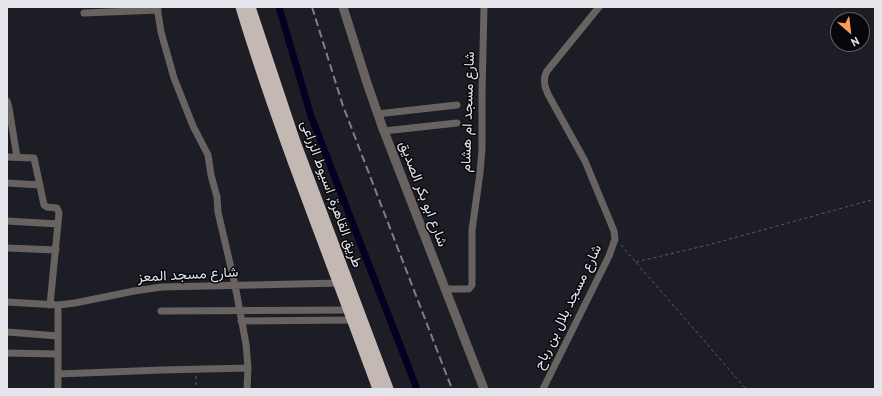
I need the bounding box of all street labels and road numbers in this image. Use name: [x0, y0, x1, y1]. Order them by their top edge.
street label: شارع مسجد ام هشام: [457, 51, 479, 173]
street label: طريق القاهرة, اسيوط الزراعى: [297, 118, 365, 270]
street label: شارع ابو بكر الصديق: [395, 139, 451, 249]
street label: شارع مسجد بلال بن رباح: [530, 242, 606, 372]
street label: شارع مسجد المعز: [137, 264, 239, 286]

